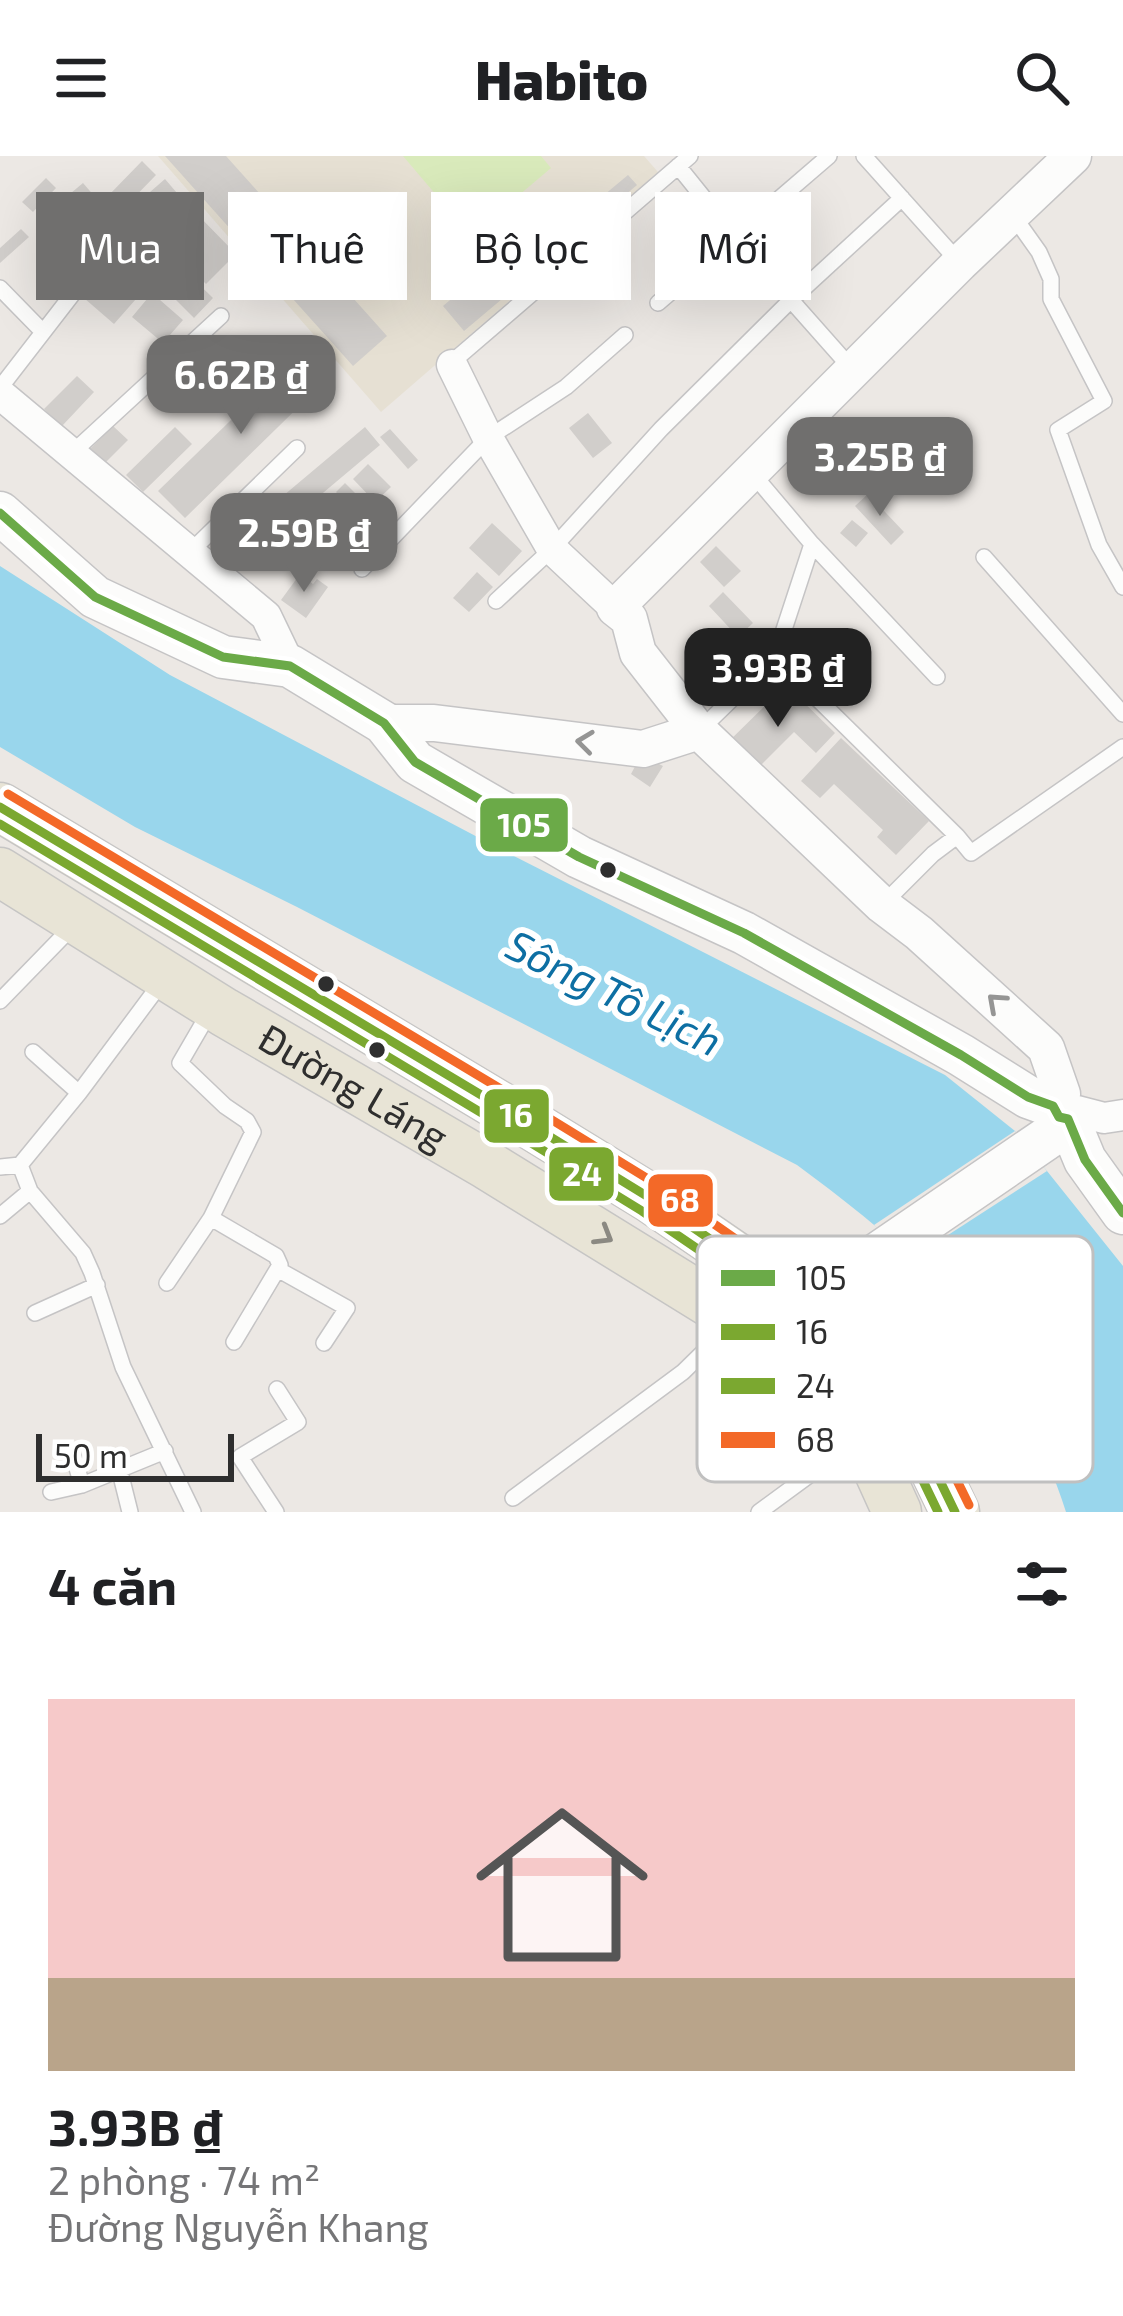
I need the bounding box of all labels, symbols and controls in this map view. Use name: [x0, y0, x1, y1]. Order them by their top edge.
icon: menu: [48, 45, 114, 111]
icon: search: [1009, 45, 1075, 111]
text: Habito: [475, 46, 648, 111]
chip: Mua: [36, 192, 204, 300]
chip: Thuê: [228, 192, 407, 300]
chip: Bộ lọc: [431, 192, 631, 300]
chip: Mới: [655, 192, 811, 300]
pin: 6.62B ₫: [130, 335, 352, 437]
text: 6.62B ₫: [174, 350, 308, 397]
pin: 3.25B ₫: [769, 417, 991, 519]
text: 3.25B ₫: [814, 432, 946, 479]
pin: 2.59B ₫: [193, 493, 415, 595]
text: 2.59B ₫: [237, 508, 371, 555]
pin: 3.93B ₫: [667, 628, 889, 730]
text: 3.93B ₫: [711, 643, 845, 690]
one-way arrow: [575, 730, 595, 756]
line badge: 105: [478, 796, 570, 854]
text: 105: [497, 804, 551, 844]
unlabelled marker: [597, 859, 619, 881]
water label: Sông Tô Lịch: [499, 918, 731, 1066]
unlabelled marker: [315, 973, 337, 995]
one-way arrow: [988, 995, 1009, 1017]
street label: Đường Láng: [251, 1013, 457, 1159]
unlabelled marker: [366, 1039, 388, 1061]
line badge: 16: [482, 1087, 551, 1145]
text: 16: [499, 1094, 533, 1134]
line badge: 24: [547, 1145, 616, 1203]
text: 24: [562, 1153, 602, 1193]
line badge: 68: [646, 1172, 715, 1229]
text: 68: [660, 1179, 700, 1219]
one-way arrow: [591, 1222, 613, 1244]
legend: [697, 1236, 1093, 1482]
text: 105: [796, 1257, 847, 1297]
text: 16: [796, 1311, 828, 1351]
text: 24: [796, 1365, 835, 1405]
text: 68: [796, 1419, 835, 1459]
scale bar: [36, 1428, 234, 1481]
text: 50 m: [54, 1435, 128, 1475]
icon: filters: [1009, 1551, 1075, 1617]
text: 4 căn: [48, 1554, 177, 1615]
icon: home: [454, 1777, 670, 1993]
text: 3.93B ₫: [48, 2095, 222, 2156]
text: 2 phòng · 74 m²: [48, 2156, 320, 2203]
text: Đường Nguyễn Khang: [48, 2203, 429, 2250]

